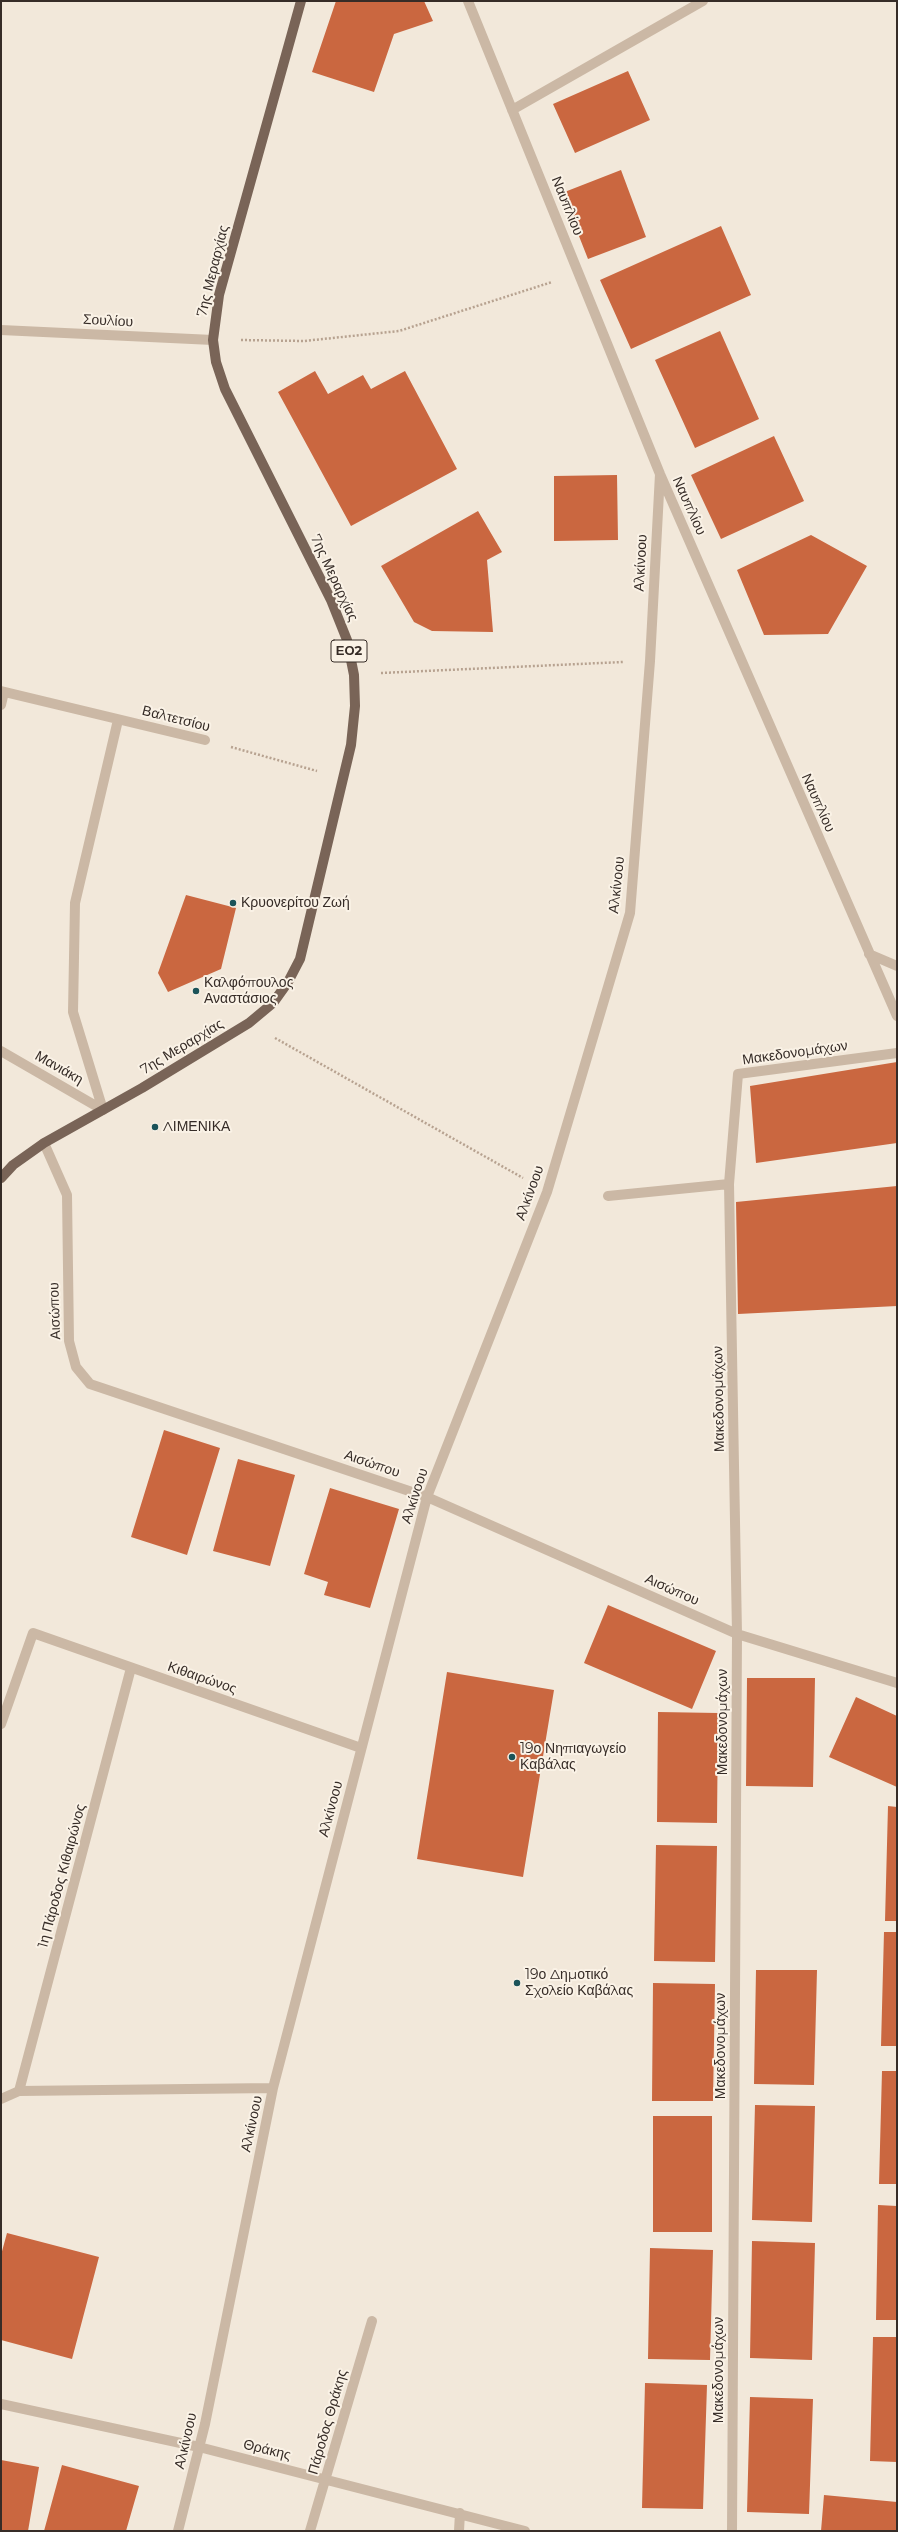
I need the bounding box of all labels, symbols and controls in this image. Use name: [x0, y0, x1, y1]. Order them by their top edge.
street label: Ναυπλίου: [548, 174, 586, 238]
street label: 7ης Μεραρχίας: [194, 223, 232, 319]
street label: Σουλίου: [82, 311, 134, 331]
street label: Ναυπλίου: [669, 474, 709, 538]
street label: 7ης Μεραρχίας: [307, 532, 361, 624]
street label: Αλκίνοου: [631, 534, 651, 592]
road number: ΕΟ2: [331, 640, 367, 662]
street label: Βαλτετσίου: [140, 702, 212, 736]
street label: Ναυπλίου: [798, 771, 838, 835]
street label: Αλκίνοου: [606, 856, 628, 914]
place label: Κρυονερίτου Ζωή: [241, 895, 350, 911]
marker: Κρυονερίτου Ζωή: [228, 898, 238, 908]
place label: Καλφόπουλος Αναστάσιος: [204, 975, 293, 1008]
marker: Καλφόπουλος Αναστάσιος: [191, 986, 201, 996]
street label: 7ης Μεραρχίας: [137, 1016, 227, 1078]
street label: Μακεδονομάχων: [741, 1037, 849, 1069]
street label: Μανιάκη: [32, 1048, 86, 1088]
place label: ΛΙΜΕΝΙΚΑ: [163, 1119, 230, 1135]
marker: ΛΙΜΕΝΙΚΑ: [150, 1122, 160, 1132]
street label: Αλκίνοου: [512, 1163, 548, 1223]
street label: Αισώπου: [46, 1282, 64, 1340]
street label: Μακεδονομάχων: [710, 1346, 728, 1452]
street label: Αισώπου: [342, 1447, 402, 1481]
street label: Αλκίνοου: [398, 1466, 432, 1526]
street label: Αισώπου: [642, 1571, 702, 1609]
street label: Κιθαιρώνος: [165, 1658, 239, 1698]
street label: Μακεδονομάχων: [715, 1669, 731, 1775]
place label: 19ο Νηπιαγωγείο Καβάλας: [520, 1741, 626, 1774]
marker: 19ο Νηπιαγωγείο Καβάλας: [507, 1752, 517, 1762]
street label: Αλκίνοου: [315, 1779, 347, 1839]
street label: 1η Πάροδος Κιθαιρώνος: [35, 1802, 89, 1950]
place label: 19ο Δημοτικό Σχολείο Καβάλας: [525, 1967, 633, 2000]
marker: 19ο Δημοτικό Σχολείο Καβάλας: [512, 1978, 522, 1988]
street label: Μακεδονομάχων: [713, 1993, 729, 2099]
street label: Αλκίνοου: [238, 2094, 266, 2154]
street label: Μακεδονομάχων: [711, 2317, 727, 2423]
street label: Πάροδος Θράκης: [305, 2368, 351, 2476]
street label: Αλκίνοου: [171, 2411, 201, 2471]
street label: Θράκης: [241, 2436, 293, 2464]

